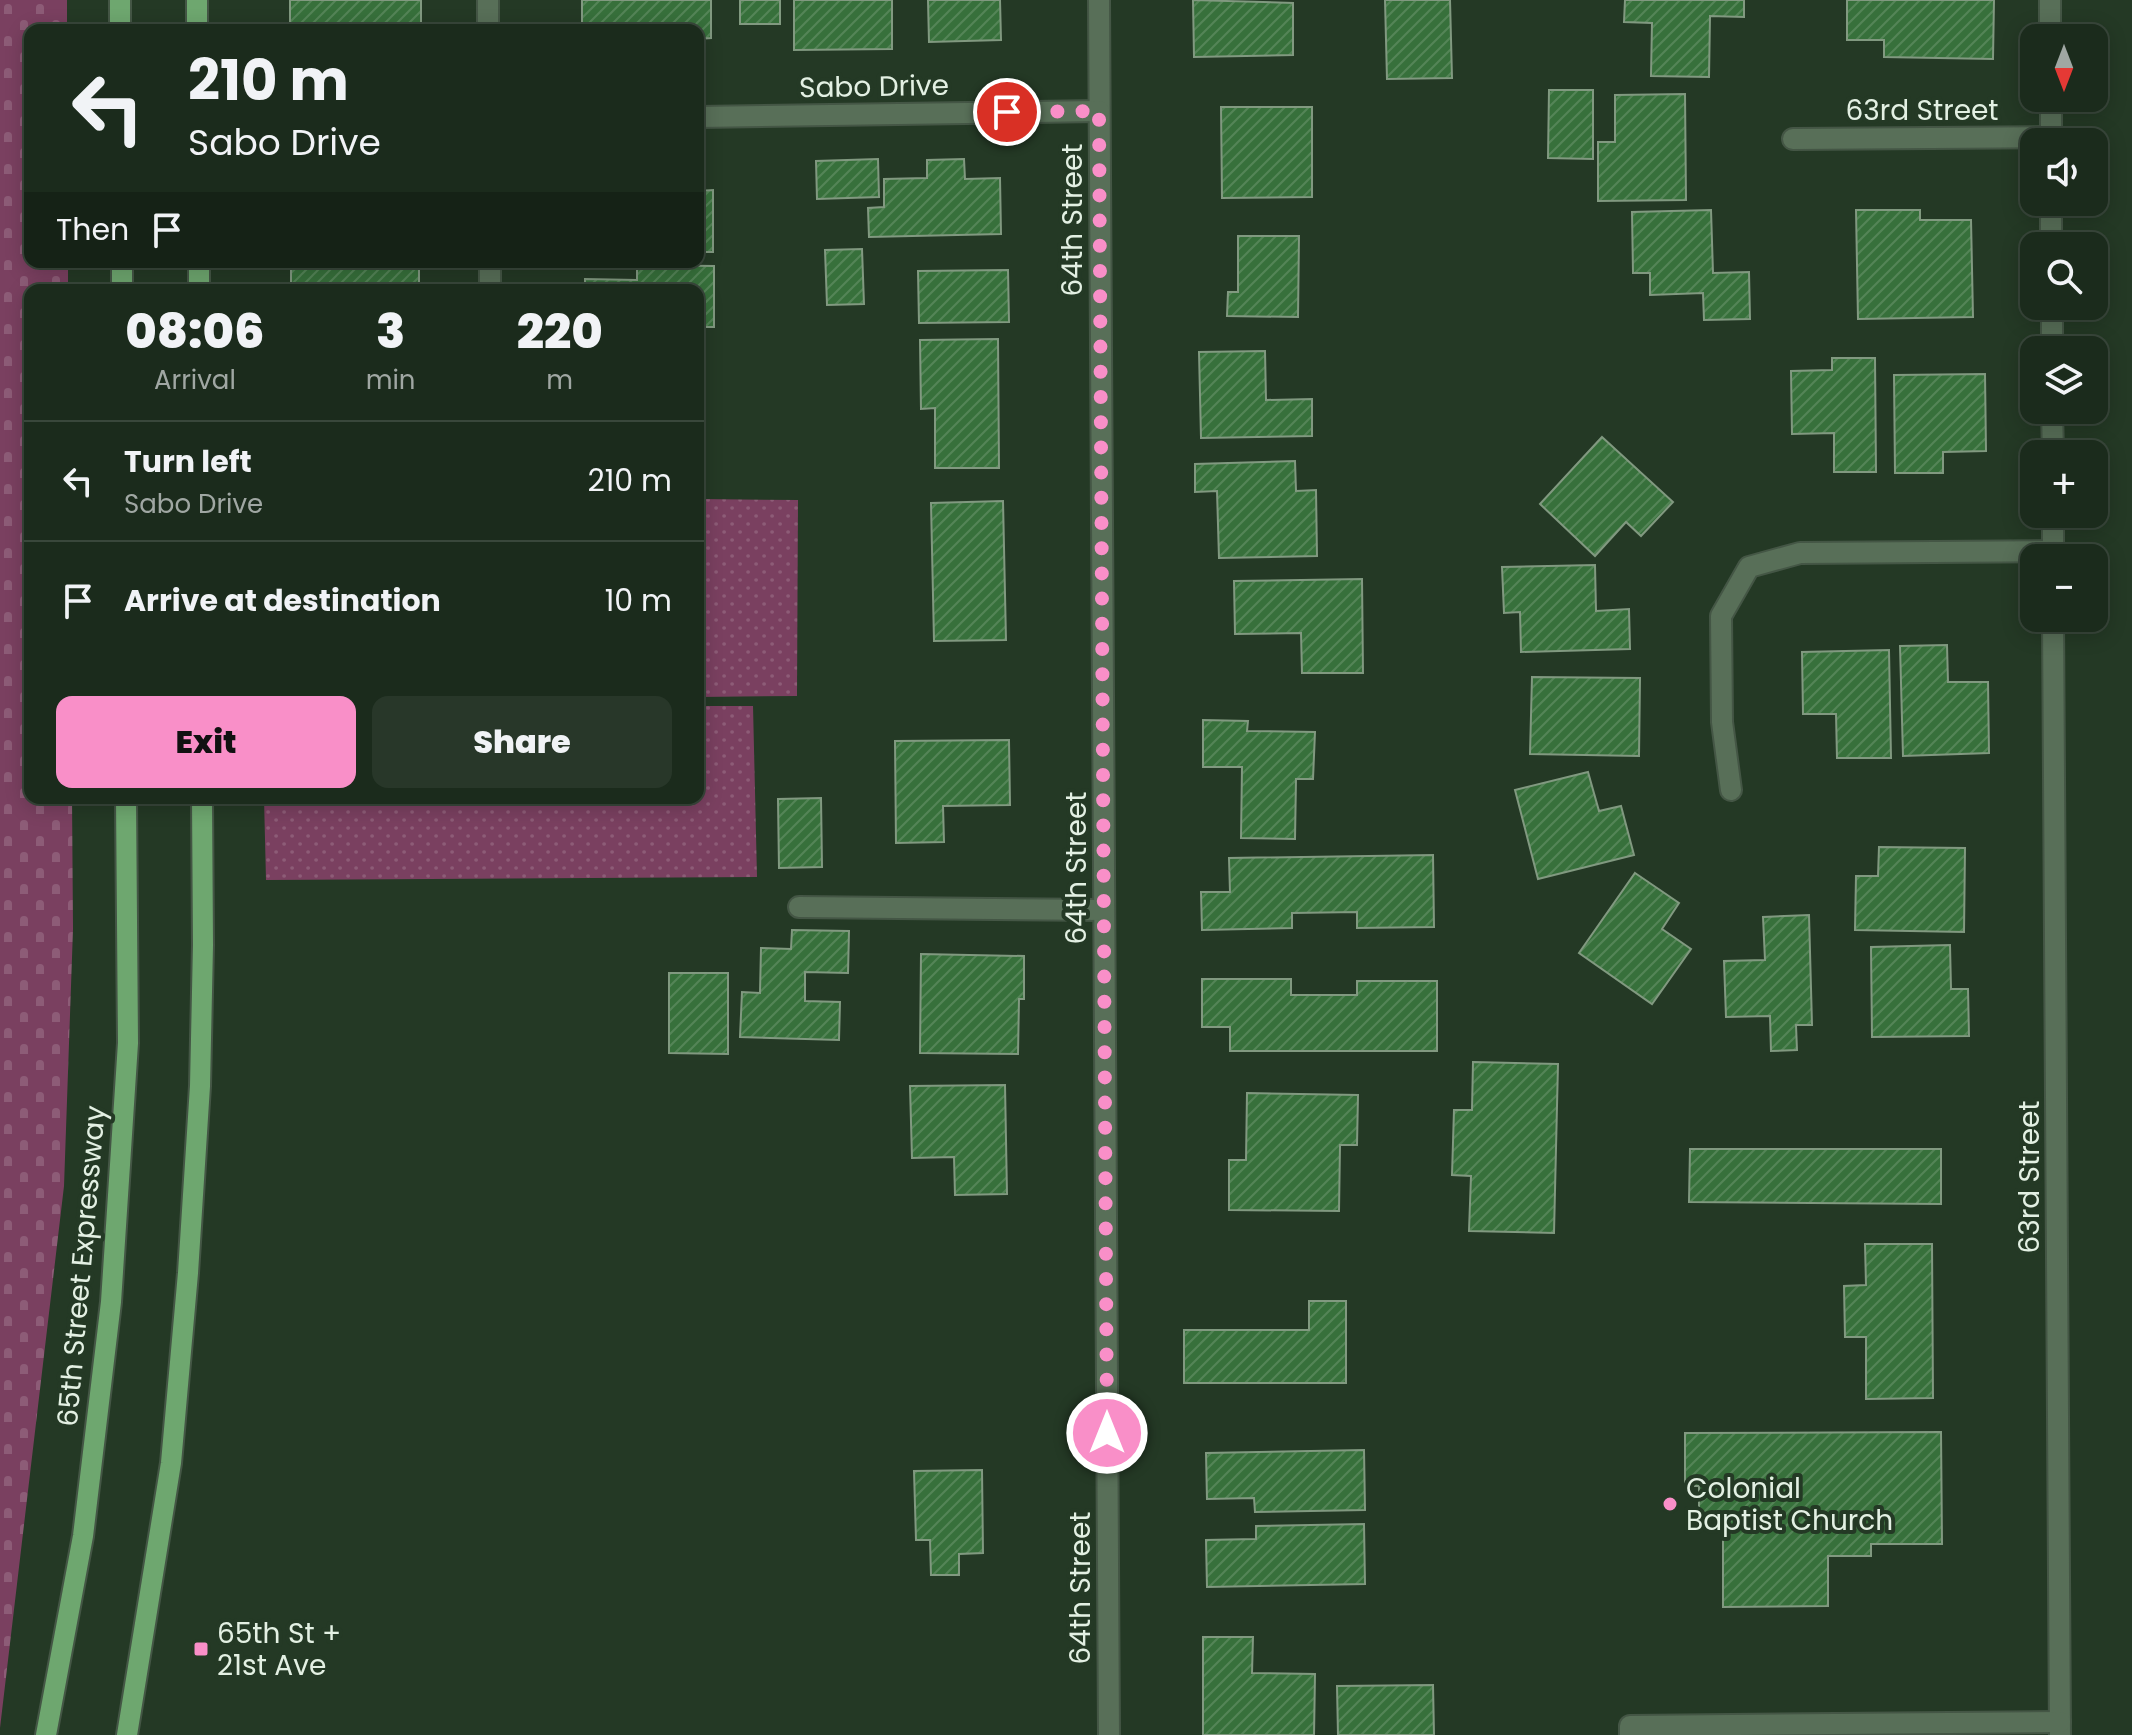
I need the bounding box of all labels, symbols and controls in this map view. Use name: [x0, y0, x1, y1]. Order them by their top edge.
north arrow: [2020, 24, 2108, 112]
map controls: [2020, 24, 2108, 632]
text: 210 m: [188, 41, 349, 120]
icon: left: [56, 56, 160, 160]
street label: Sabo Drive: [799, 66, 949, 107]
pin: [973, 78, 1041, 146]
icon: arrive: [985, 90, 1029, 134]
street label: 63rd Street: [1845, 91, 1999, 130]
text: Sabo Drive: [188, 117, 381, 168]
button: sound: [2020, 128, 2108, 216]
street label: 64th Street: [1053, 144, 1092, 296]
text: Then: [56, 208, 129, 251]
icon: arrive: [145, 208, 189, 252]
button: search: [2020, 232, 2108, 320]
text: 08:06: [125, 298, 265, 365]
text: 3: [376, 298, 405, 365]
text: 220: [517, 298, 603, 365]
button: layers: [2020, 336, 2108, 424]
text: Arrival: [154, 362, 236, 398]
text: min: [366, 362, 416, 398]
text: m: [546, 362, 573, 398]
text: Turn left: [124, 440, 252, 483]
button: +: [2020, 440, 2108, 528]
icon: left: [56, 459, 100, 503]
text: 210 m: [587, 459, 672, 502]
text: Sabo Drive: [124, 486, 263, 522]
button: −: [2020, 544, 2108, 632]
icon: arrive: [56, 579, 100, 623]
text: Arrive at destination: [124, 579, 441, 622]
text: 10 m: [605, 579, 672, 622]
button: Exit: [56, 696, 356, 788]
button: Share: [372, 696, 672, 788]
street label: 64th Street: [1057, 792, 1096, 944]
street label: 63rd Street: [2010, 1100, 2049, 1254]
street label: 65th Street Expressway: [48, 1104, 115, 1428]
position arrow: [1065, 1391, 1149, 1475]
place label: Colonial Baptist Church: [1686, 1469, 1893, 1540]
marker: Colonial Baptist Church: [1661, 1495, 1679, 1513]
street label: 64th Street: [1061, 1512, 1100, 1664]
place label: 65th St + 21st Ave: [217, 1614, 341, 1685]
marker: 65th St + 21st Ave: [192, 1640, 210, 1658]

